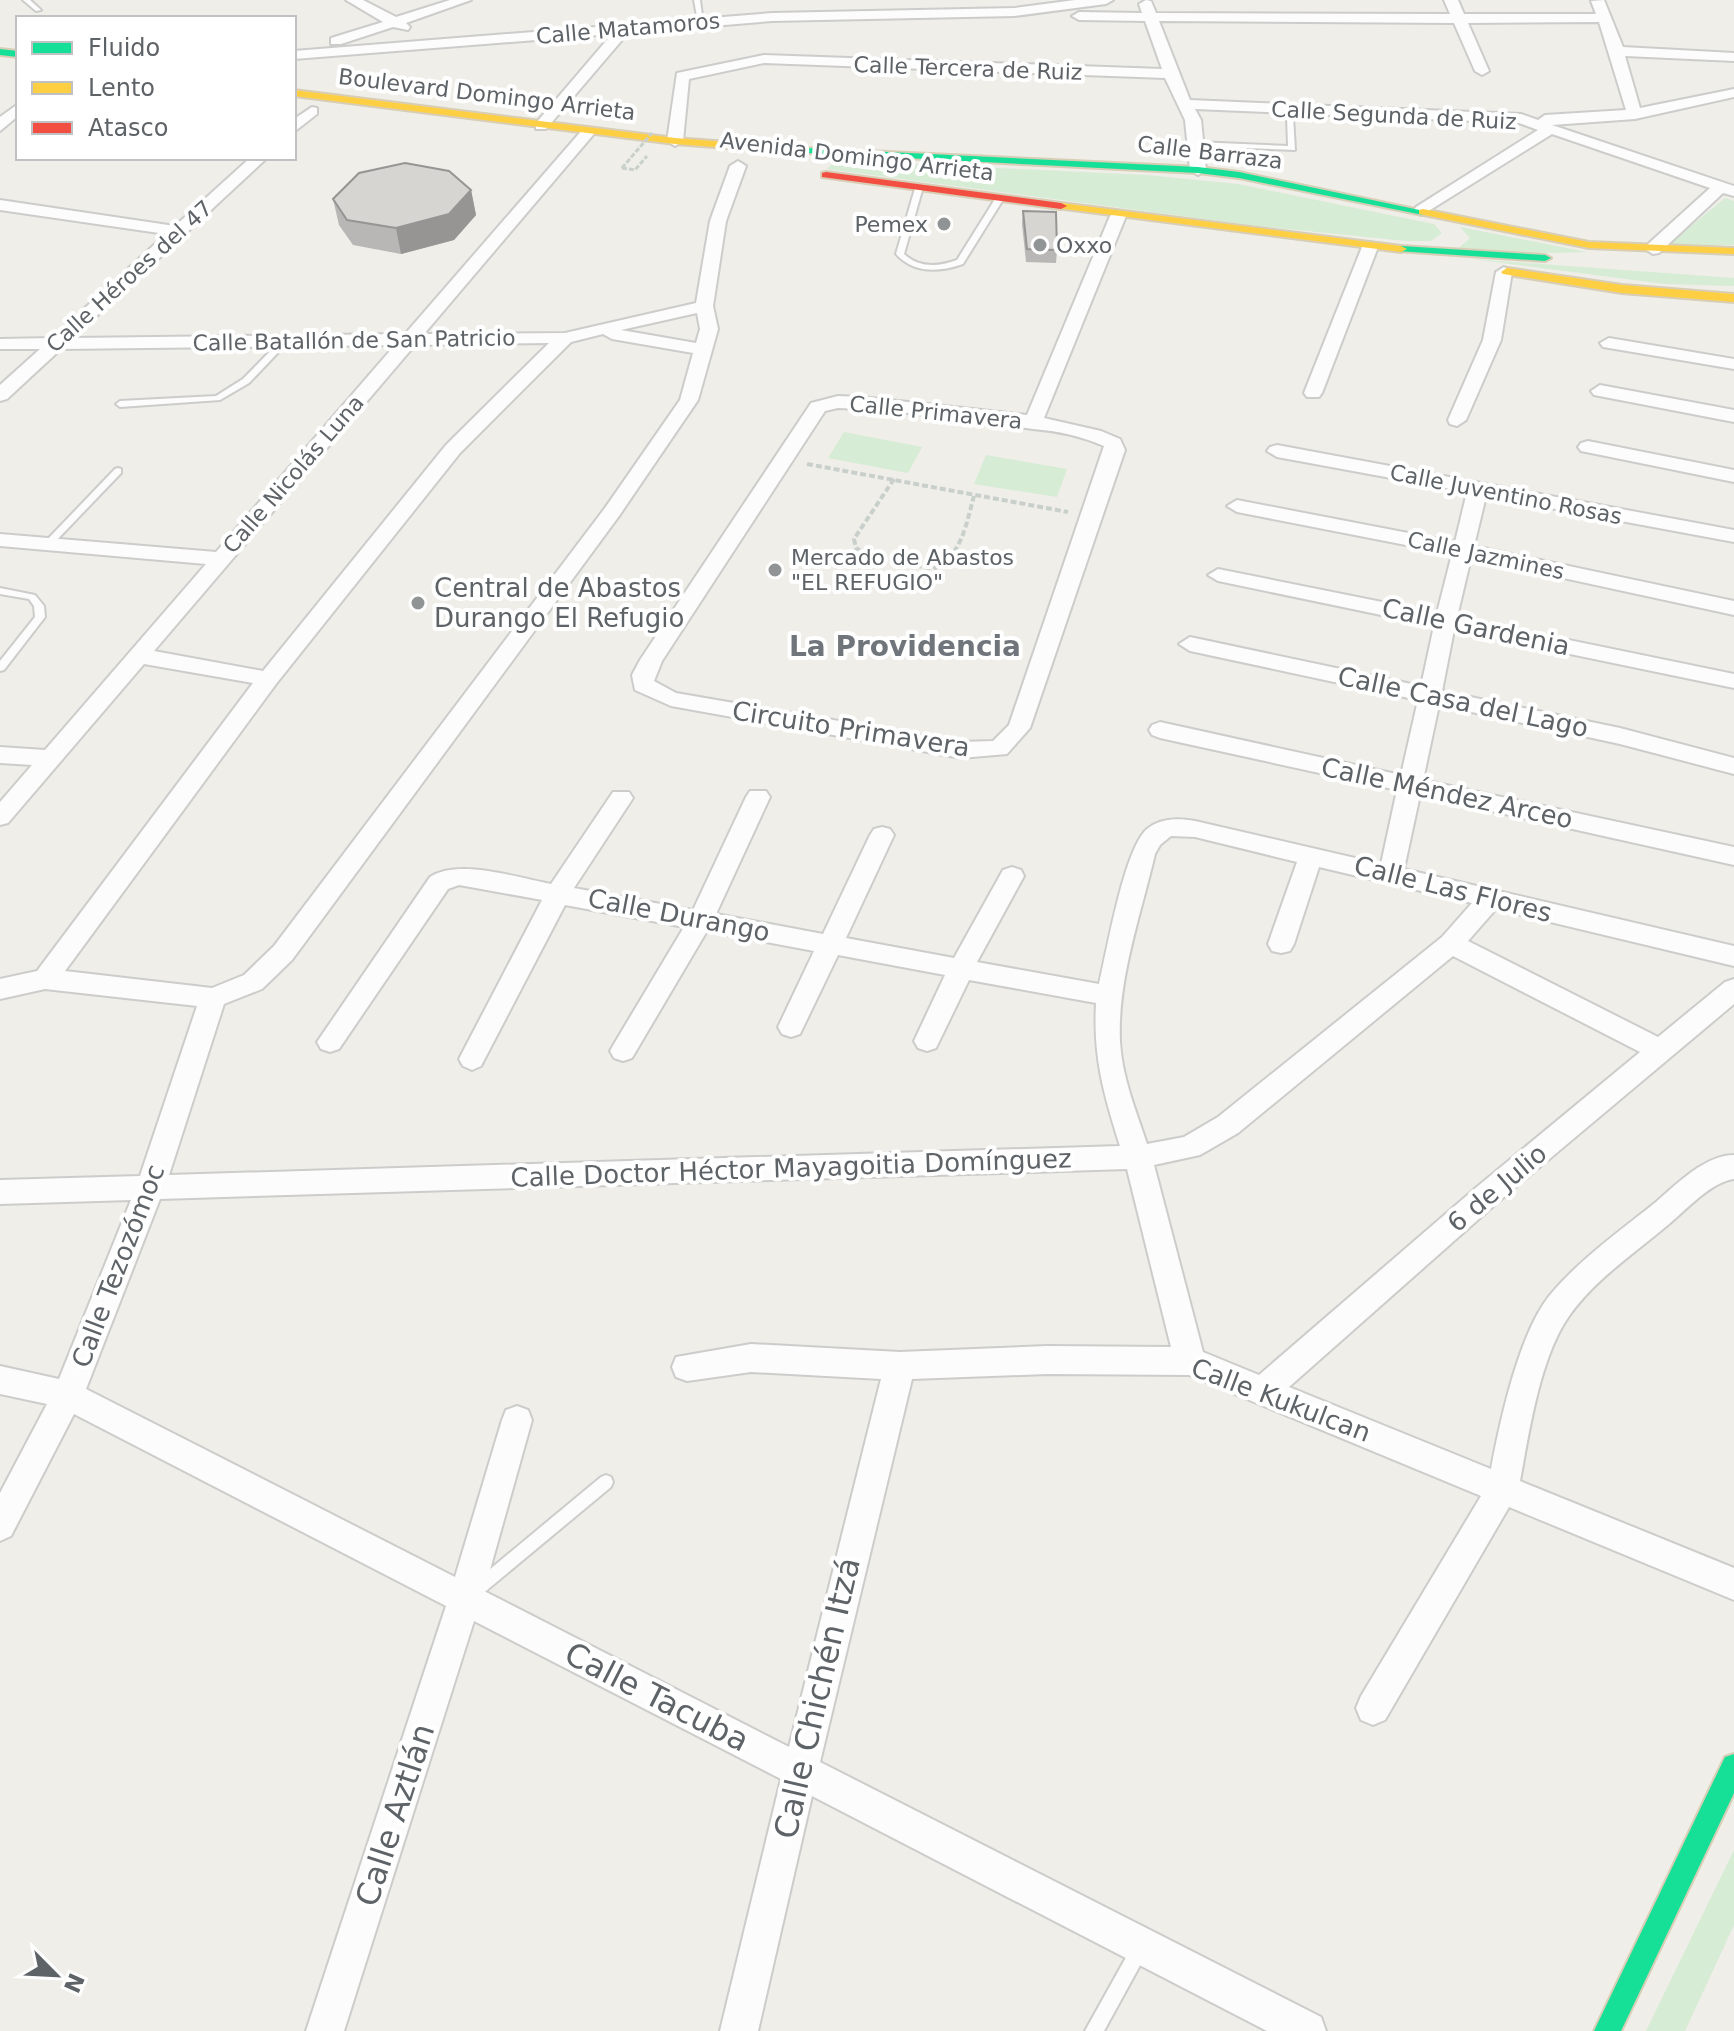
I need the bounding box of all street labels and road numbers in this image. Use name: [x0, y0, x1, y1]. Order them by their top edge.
street label: Calle Matamoros: [535, 8, 721, 49]
street label: Calle Tercera de Ruiz: [853, 52, 1083, 85]
street label: Boulevard Domingo Arrieta: [337, 64, 637, 125]
street label: Calle Segunda de Ruiz: [1271, 97, 1517, 134]
street label: Avenida Domingo Arrieta: [719, 127, 995, 186]
street label: Calle Barraza: [1136, 131, 1284, 174]
street label: Calle Héroes del 47: [41, 195, 217, 357]
street label: Calle Batallón de San Patricio: [192, 325, 516, 356]
street label: Calle Nicolás Luna: [218, 390, 369, 558]
street label: Calle Primavera: [848, 391, 1024, 434]
street label: Calle Juventino Rosas: [1388, 460, 1624, 529]
street label: Calle Jazmines: [1405, 527, 1567, 584]
street label: Calle Gardenia: [1379, 592, 1573, 662]
street label: Calle Casa del Lago: [1335, 661, 1591, 743]
street label: Circuito Primavera: [730, 695, 972, 763]
street label: Calle Méndez Arceo: [1319, 752, 1575, 834]
street label: Calle Las Flores: [1351, 850, 1555, 928]
street label: Calle Durango: [585, 883, 773, 947]
street label: 6 de Julio: [1441, 1138, 1553, 1238]
street label: Calle Doctor Héctor Mayagoitia Domínguez: [510, 1143, 1072, 1193]
street label: Calle Tezozómoc: [65, 1160, 171, 1372]
street label: Calle Kukulcan: [1187, 1352, 1375, 1448]
street label: Calle Chichén Itzá: [766, 1554, 868, 1842]
street label: Calle Tacuba: [559, 1634, 755, 1760]
street label: Calle Aztlán: [348, 1719, 442, 1911]

